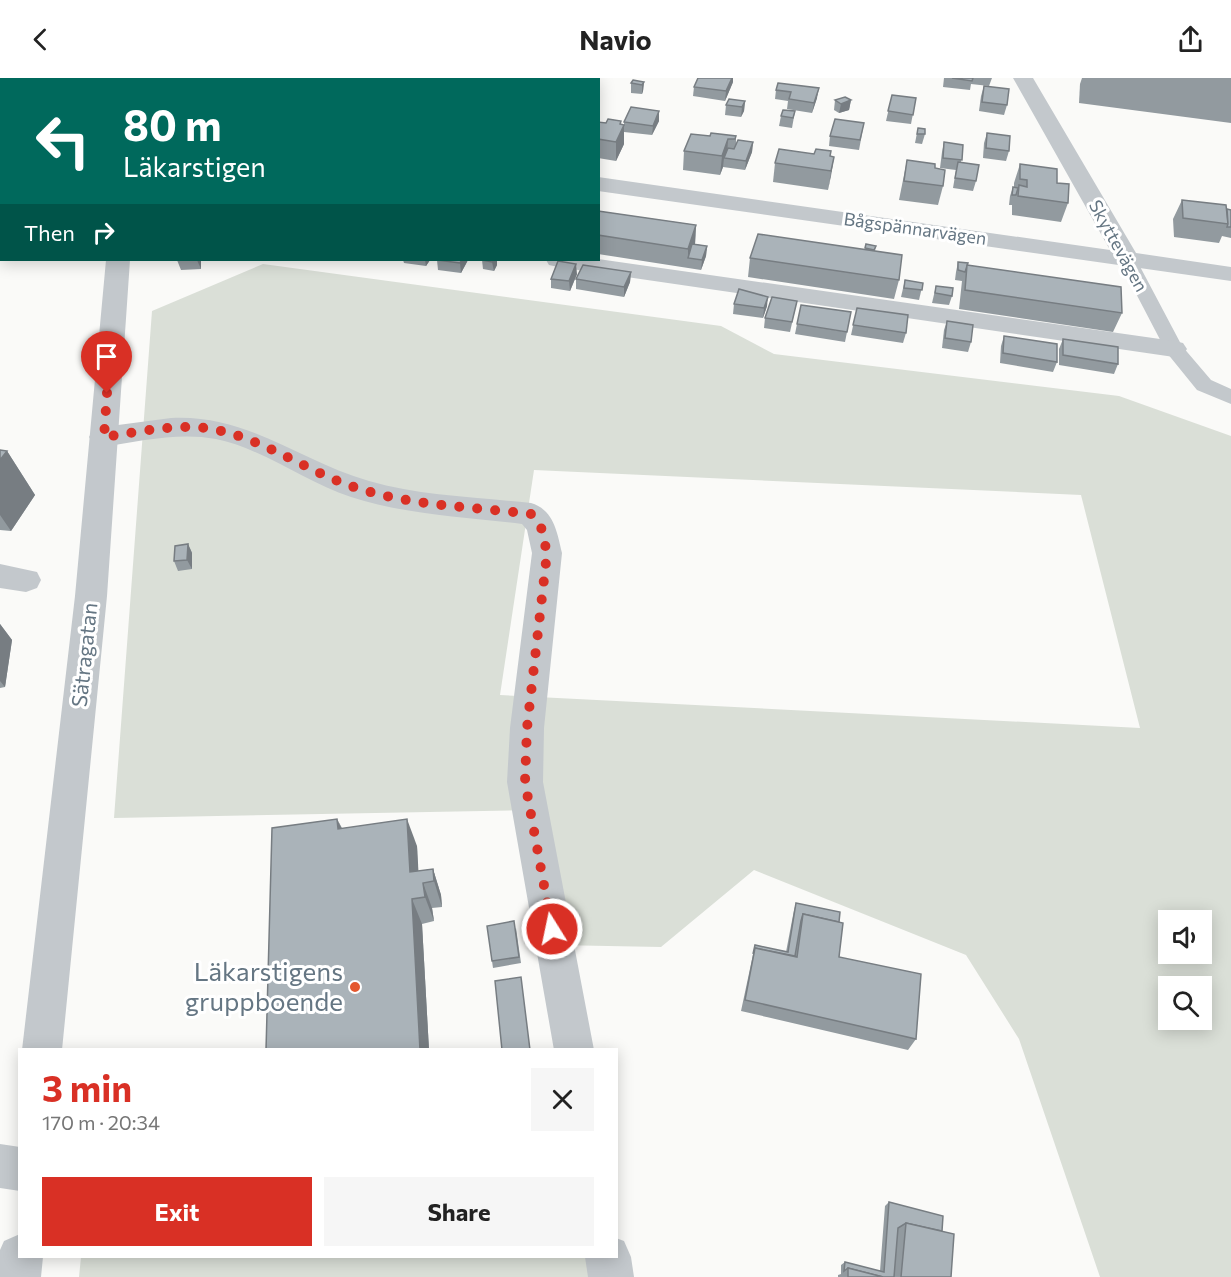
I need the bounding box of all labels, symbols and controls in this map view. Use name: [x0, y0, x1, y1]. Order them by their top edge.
icon: back: [24, 23, 57, 56]
text: Navio: [579, 23, 652, 56]
icon: share: [1174, 23, 1207, 56]
text: 80 m: [123, 98, 222, 150]
icon: left: [24, 102, 102, 180]
text: Läkarstigen: [123, 150, 266, 183]
street label: Skyttevägen: [1085, 196, 1153, 295]
street label: Bågspännarvägen: [842, 207, 988, 249]
icon: right: [87, 216, 120, 249]
text: Then: [24, 219, 75, 246]
pin: [81, 331, 132, 393]
icon: arrive: [90, 340, 123, 373]
street label: Sätragatan: [66, 601, 101, 708]
position arrow: [520, 897, 584, 961]
map controls: [1158, 910, 1212, 1030]
button: sound: [1158, 910, 1212, 964]
place label: Läkarstigens gruppboende: [185, 955, 343, 1016]
button: search: [1158, 976, 1212, 1030]
marker: Läkarstigens gruppboende: [348, 980, 362, 994]
text: 3 min: [42, 1065, 132, 1109]
button: close: [531, 1068, 594, 1131]
text: 170 m · 20:34: [42, 1110, 160, 1134]
button: Exit: [42, 1177, 312, 1246]
button: Share: [324, 1177, 594, 1246]

